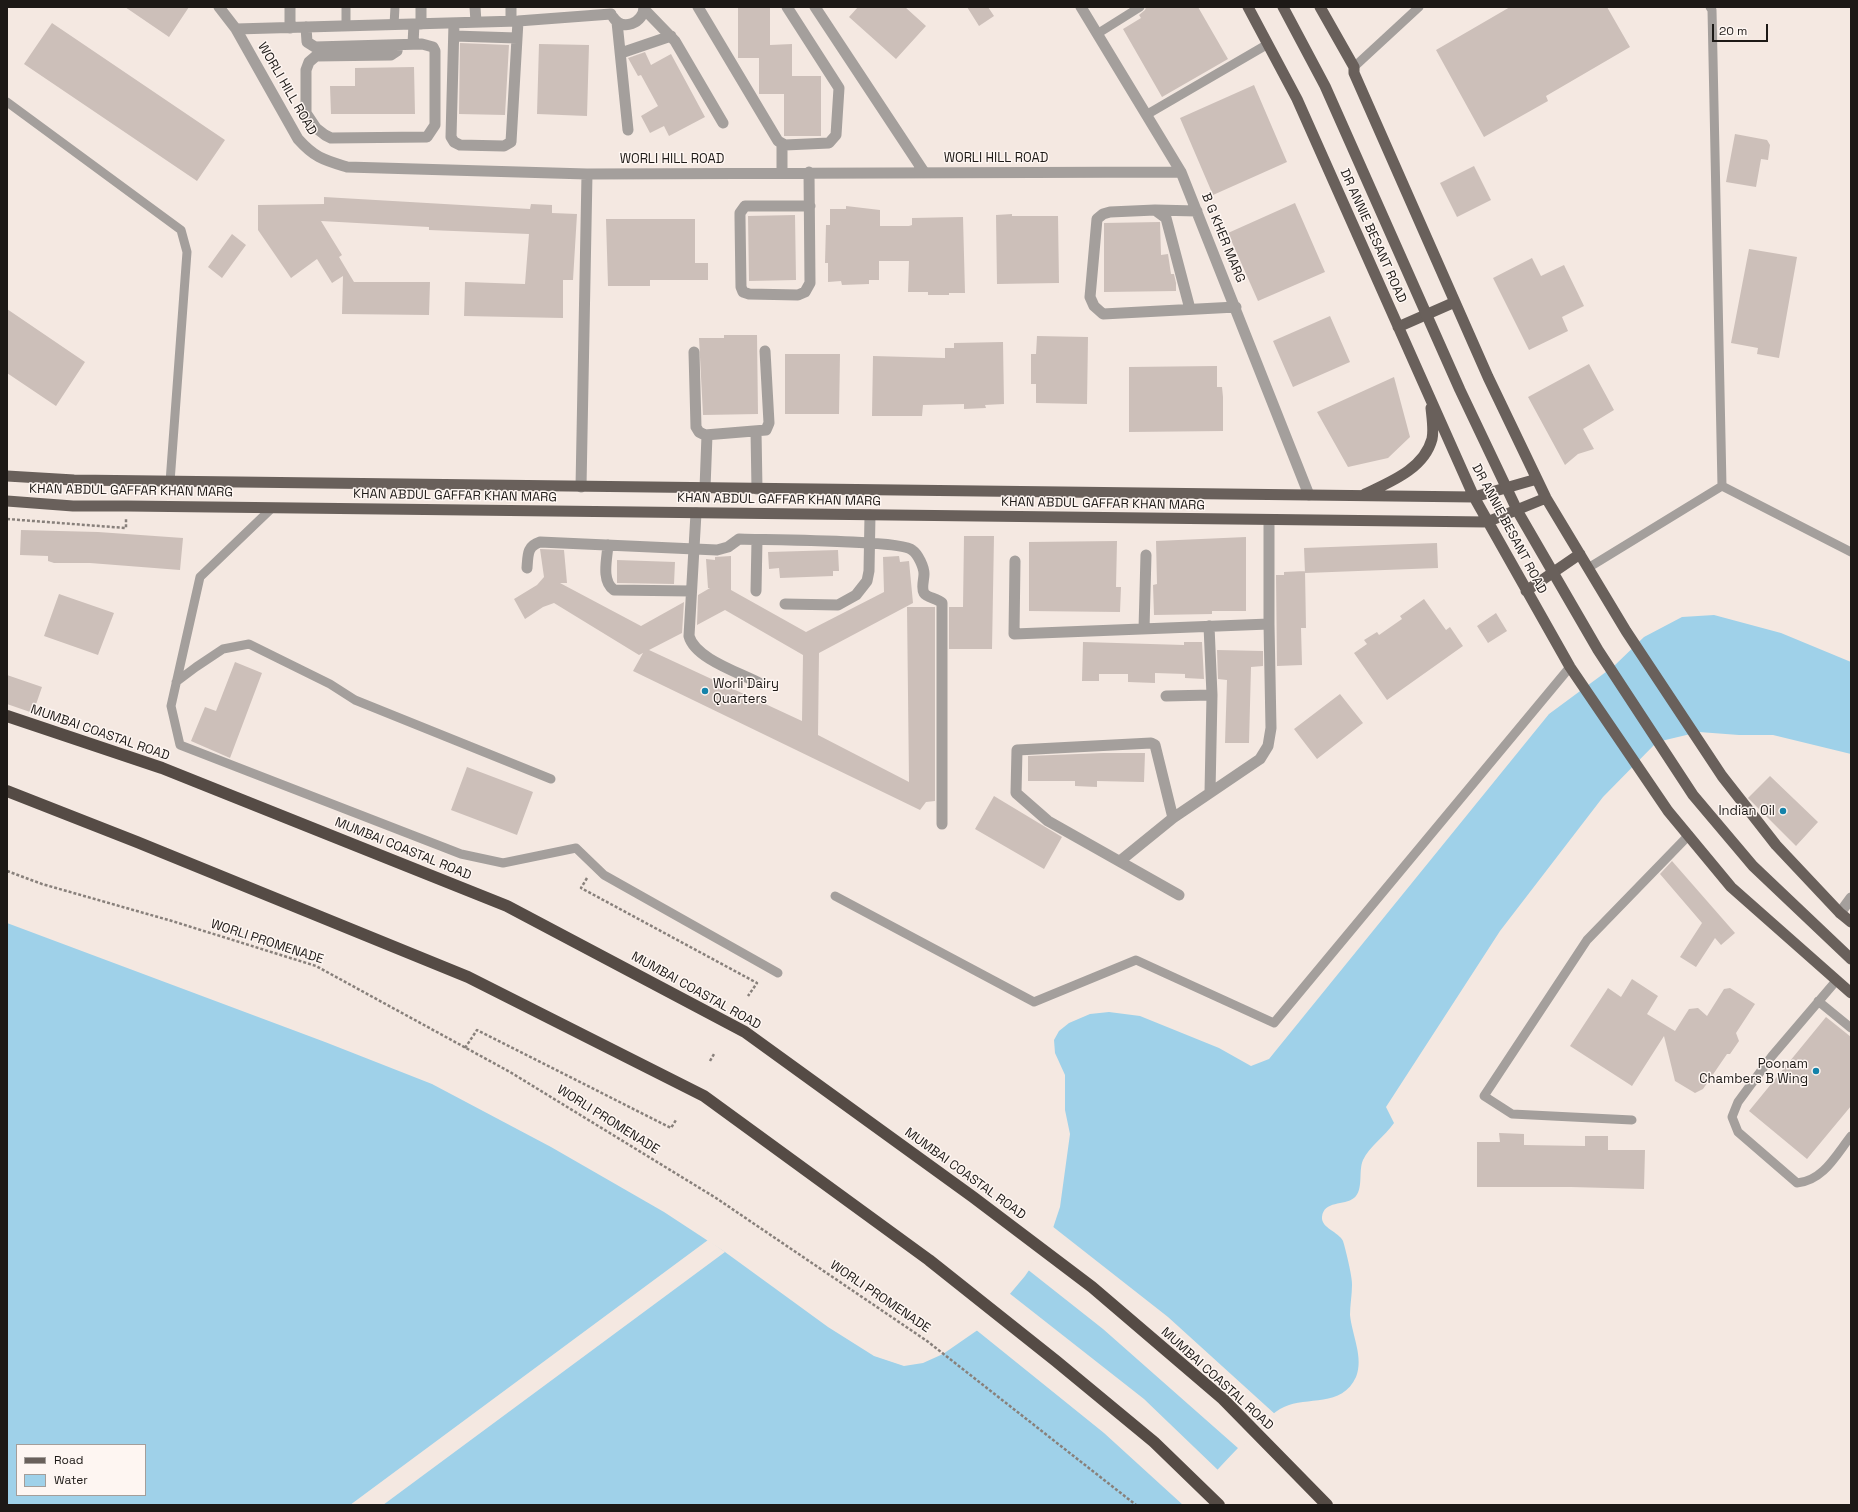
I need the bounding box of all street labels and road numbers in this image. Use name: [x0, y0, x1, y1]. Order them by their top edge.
street label: WORLI HILL ROAD: [254, 40, 320, 138]
street label: WORLI HILL ROAD: [944, 150, 1048, 166]
street label: WORLI HILL ROAD: [620, 151, 724, 167]
street label: DR ANNIE BESANT ROAD: [1336, 167, 1410, 305]
street label: B G KHER MARG: [1198, 191, 1248, 285]
street label: DR ANNIE BESANT ROAD: [1468, 461, 1550, 597]
street label: KHAN ABDUL GAFFAR KHAN MARG: [29, 481, 233, 501]
street label: KHAN ABDUL GAFFAR KHAN MARG: [353, 486, 557, 506]
street label: KHAN ABDUL GAFFAR KHAN MARG: [677, 490, 881, 510]
street label: KHAN ABDUL GAFFAR KHAN MARG: [1001, 494, 1205, 514]
street label: MUMBAI COASTAL ROAD: [28, 702, 172, 764]
street label: MUMBAI COASTAL ROAD: [332, 814, 474, 884]
street label: WORLI PROMENADE: [209, 916, 325, 968]
street label: MUMBAI COASTAL ROAD: [628, 949, 764, 1033]
street label: WORLI PROMENADE: [554, 1082, 662, 1158]
street label: MUMBAI COASTAL ROAD: [901, 1125, 1029, 1223]
street label: WORLI PROMENADE: [827, 1258, 933, 1336]
street label: MUMBAI COASTAL ROAD: [1158, 1324, 1276, 1434]

